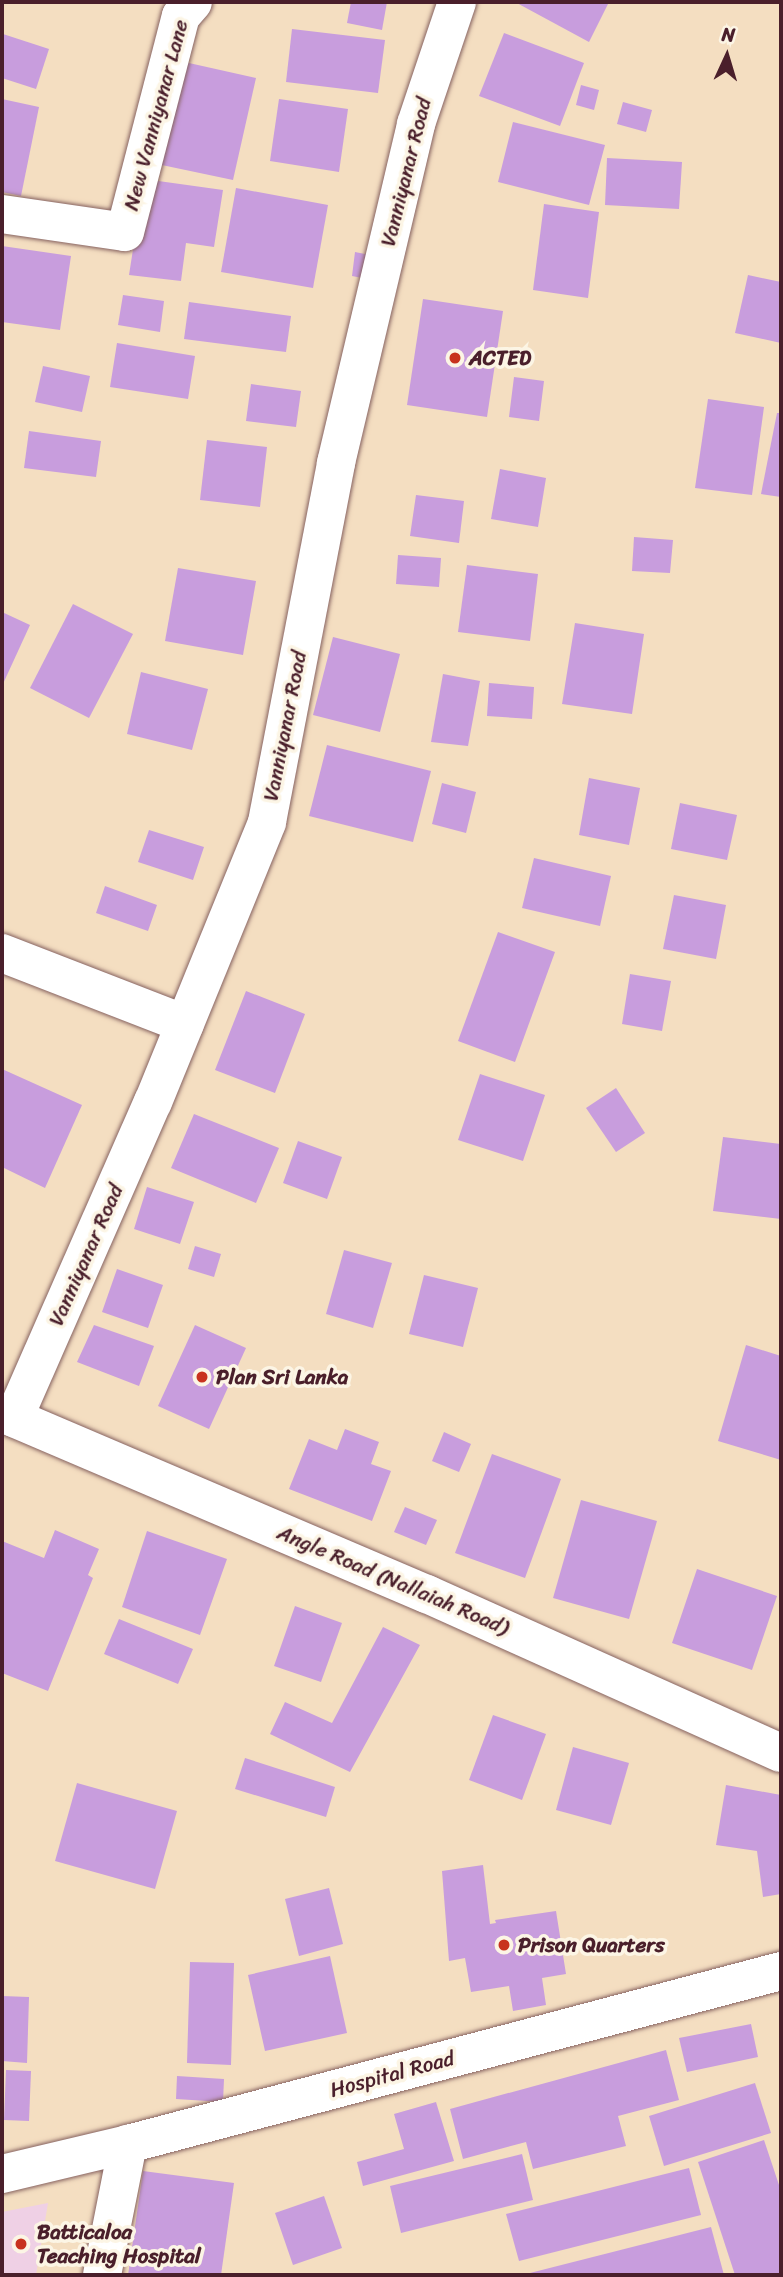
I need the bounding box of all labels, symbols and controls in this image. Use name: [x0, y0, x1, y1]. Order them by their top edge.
street label: New Vanniyanar Lane: [119, 18, 193, 212]
text: N: [721, 18, 736, 51]
north arrow: [692, 21, 762, 91]
street label: Vanniyanar Road: [375, 95, 437, 249]
place label: ACTED: [469, 345, 531, 371]
marker: ACTED: [447, 350, 463, 366]
street label: Vanniyanar Road: [258, 649, 312, 803]
street label: Vanniyanar Road: [44, 1180, 128, 1330]
place label: Plan Sri Lanka: [216, 1364, 348, 1390]
marker: Plan Sri Lanka: [194, 1369, 210, 1385]
street label: Angle Road (Nallaiah Road): [274, 1520, 512, 1640]
place label: Prison Quarters: [518, 1932, 664, 1958]
marker: Prison Quarters: [496, 1937, 512, 1953]
street label: Hospital Road: [327, 2045, 457, 2103]
place label: Batticaloa Teaching Hospital: [37, 2219, 200, 2269]
marker: Batticaloa Teaching Hospital: [11, 2234, 31, 2254]

